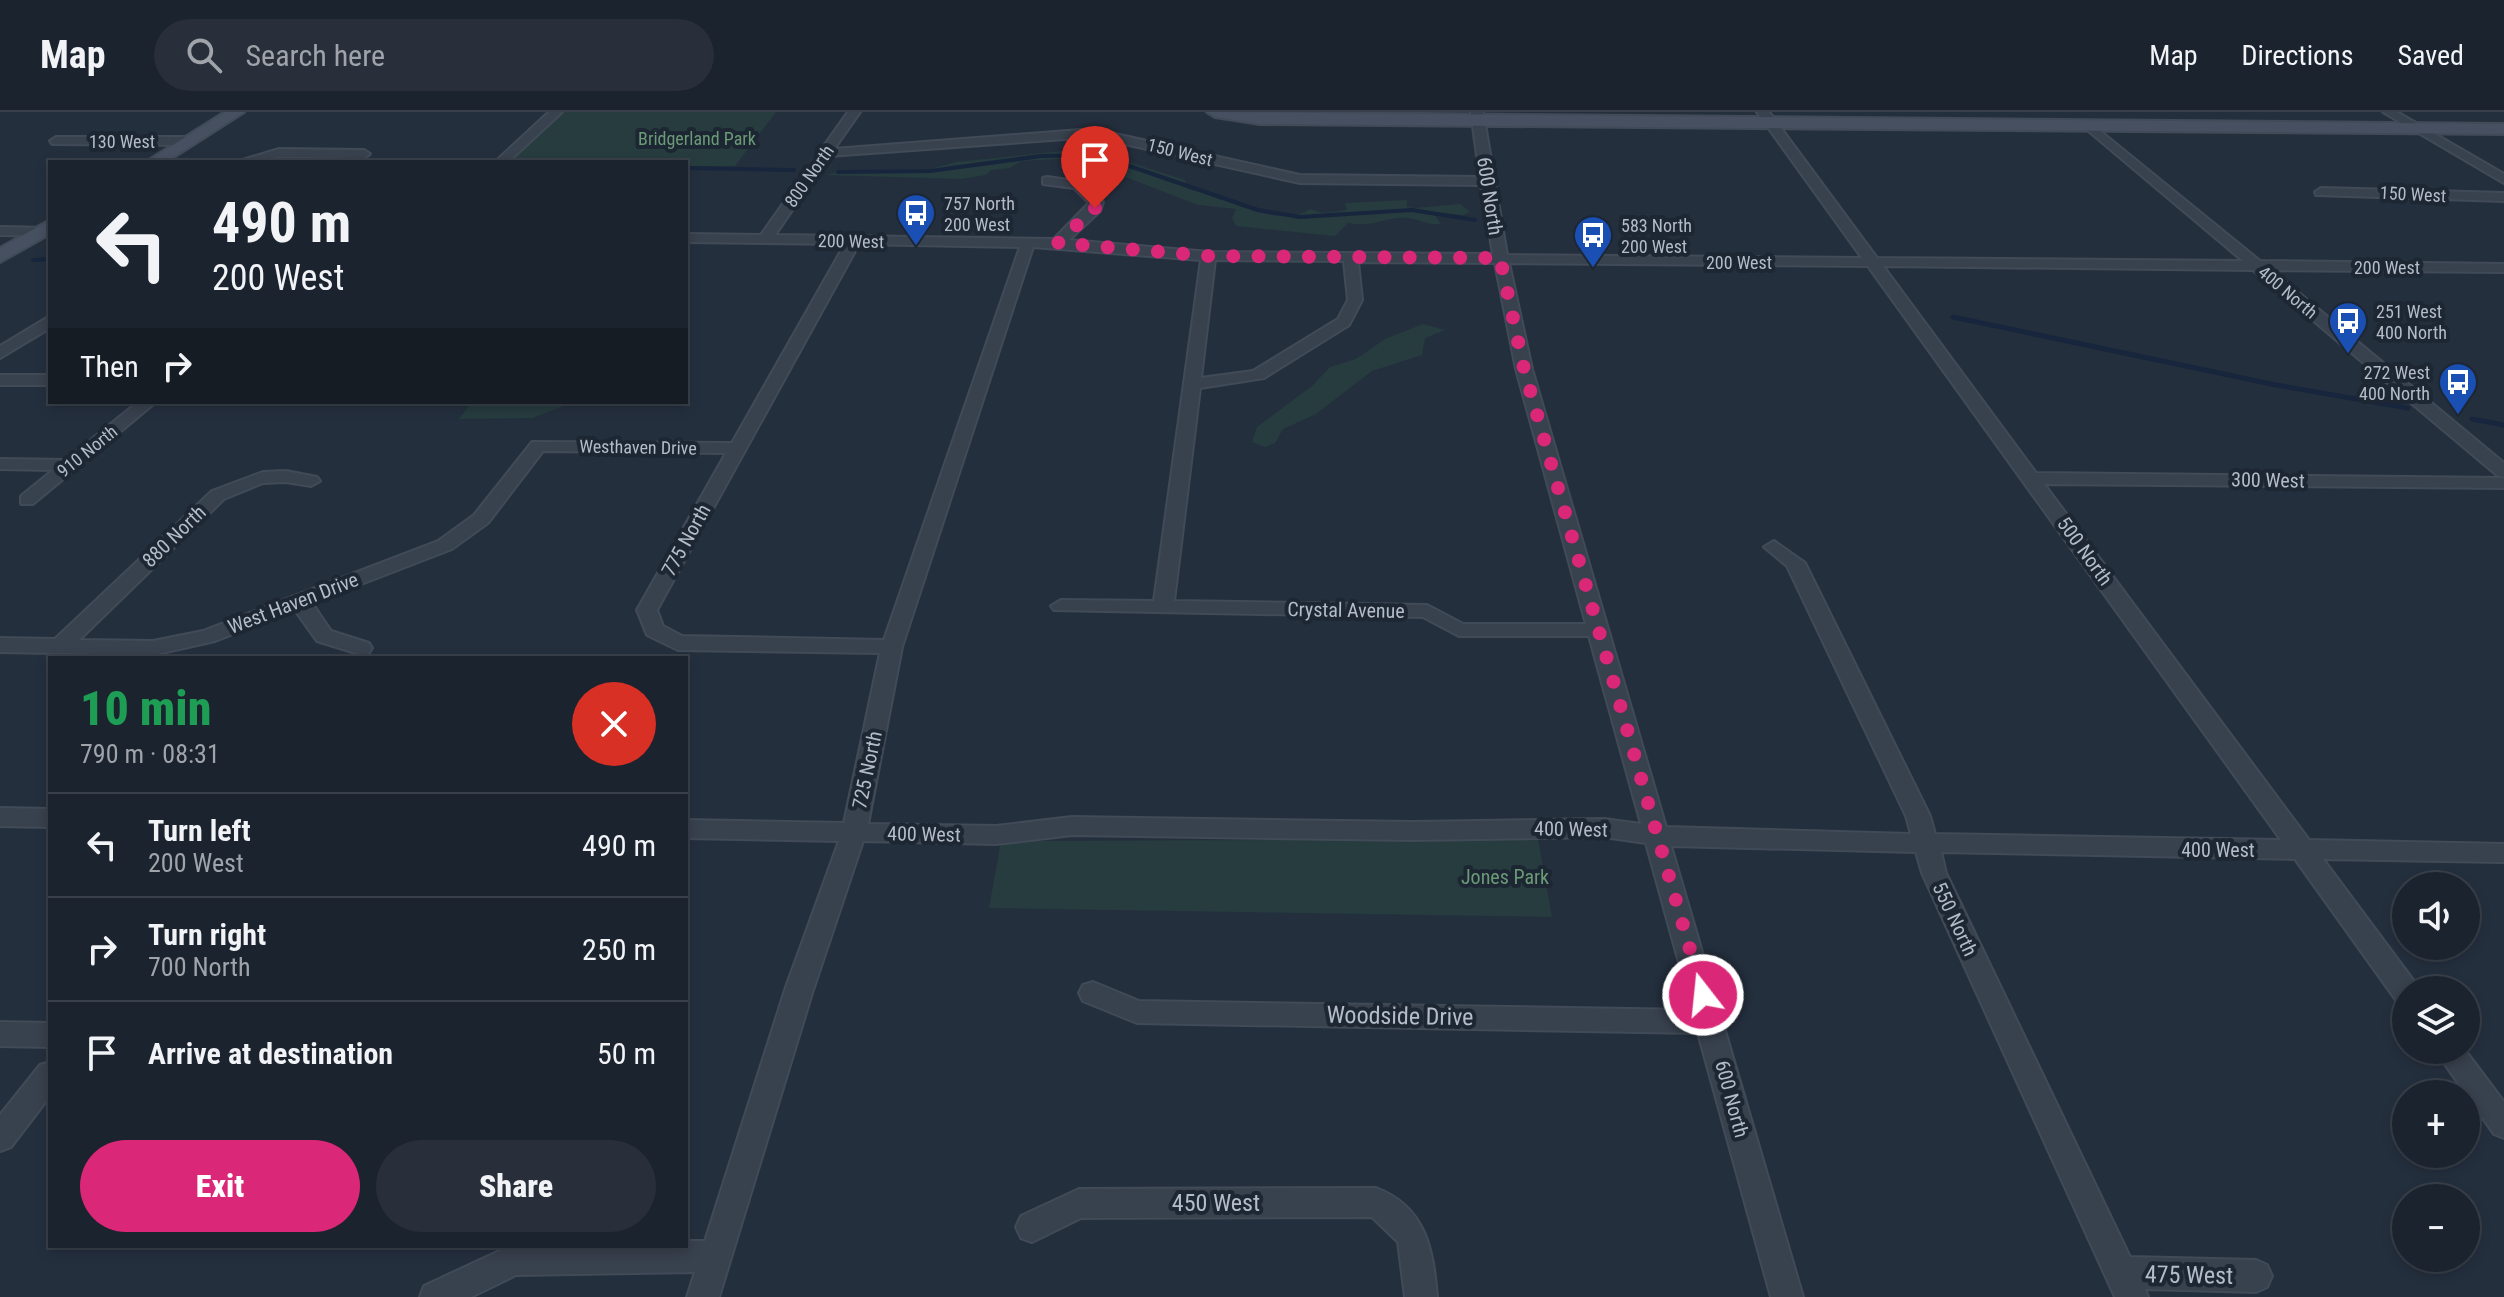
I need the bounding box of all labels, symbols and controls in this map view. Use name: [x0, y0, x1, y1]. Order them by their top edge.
search box: [154, 19, 714, 91]
text: Map: [40, 33, 106, 77]
icon: search: [182, 33, 226, 77]
text: Search here: [246, 38, 385, 73]
text: Map: [2149, 39, 2198, 72]
text: Directions: [2242, 39, 2353, 72]
text: Saved: [2397, 39, 2464, 72]
pin: [1061, 126, 1129, 208]
park label: Bridgerland Park: [638, 128, 756, 149]
street label: 130 West: [89, 131, 155, 152]
street label: 150 West: [1145, 134, 1215, 170]
icon: arrive: [1073, 138, 1117, 182]
street label: 800 North: [780, 141, 838, 211]
street label: 600 North: [1472, 155, 1508, 237]
street label: 150 West: [2379, 182, 2447, 206]
text: 490 m: [212, 190, 351, 256]
icon: left: [80, 192, 184, 296]
bus stop icon: 757 North 200 West: [895, 192, 937, 247]
place label: 757 North 200 West: [944, 193, 1015, 235]
bus stop icon: 583 North 200 West: [1572, 214, 1614, 269]
place label: 583 North 200 West: [1621, 215, 1692, 257]
street label: 200 West: [818, 230, 884, 252]
street label: 200 West: [1706, 252, 1772, 273]
text: 200 West: [212, 257, 344, 299]
street label: 200 West: [2354, 257, 2420, 278]
street label: 400 North: [2254, 261, 2322, 323]
bus stop icon: 251 West 400 North: [2327, 300, 2369, 355]
place label: 251 West 400 North: [2376, 301, 2447, 343]
icon: right: [155, 344, 199, 388]
text: Then: [80, 349, 139, 384]
bus stop icon: 272 West 400 North: [2437, 361, 2479, 416]
place label: 272 West 400 North: [2359, 362, 2430, 404]
street label: 910 North: [53, 421, 121, 481]
street label: Westhaven Drive: [579, 435, 697, 459]
street label: 300 West: [2231, 467, 2305, 493]
street label: 880 North: [137, 500, 211, 572]
street label: 775 North: [656, 500, 716, 580]
street label: 500 North: [2052, 512, 2118, 590]
street label: West Haven Drive: [224, 567, 362, 639]
street label: Crystal Avenue: [1287, 597, 1405, 623]
text: 10 min: [80, 680, 211, 737]
button: close: [572, 682, 656, 766]
street label: 725 North: [847, 729, 887, 811]
text: 790 m · 08:31: [80, 739, 220, 769]
text: Turn left: [148, 813, 251, 848]
street label: 400 West: [1534, 816, 1608, 842]
street label: 400 West: [887, 821, 961, 847]
icon: left: [80, 823, 124, 867]
text: 490 m: [582, 828, 656, 863]
street label: 400 West: [2181, 838, 2255, 862]
text: 200 West: [148, 848, 244, 878]
park label: Jones Park: [1461, 865, 1549, 889]
map controls: [2392, 872, 2480, 1272]
button: sound: [2392, 872, 2480, 960]
street label: 550 North: [1927, 878, 1983, 960]
text: Turn right: [148, 917, 266, 952]
icon: right: [80, 927, 124, 971]
text: 250 m: [582, 932, 656, 967]
text: 700 North: [148, 952, 250, 982]
position arrow: [1661, 953, 1745, 1037]
button: layers: [2392, 976, 2480, 1064]
street label: Woodside Drive: [1326, 1001, 1474, 1031]
icon: arrive: [80, 1031, 124, 1075]
text: Arrive at destination: [148, 1036, 393, 1071]
text: 50 m: [597, 1036, 656, 1071]
street label: 600 North: [1710, 1058, 1754, 1140]
button: +: [2392, 1080, 2480, 1168]
button: Exit: [80, 1140, 360, 1232]
button: Share: [376, 1140, 656, 1232]
button: −: [2392, 1184, 2480, 1272]
street label: 450 West: [1172, 1189, 1260, 1217]
street label: 475 West: [2145, 1260, 2233, 1290]

